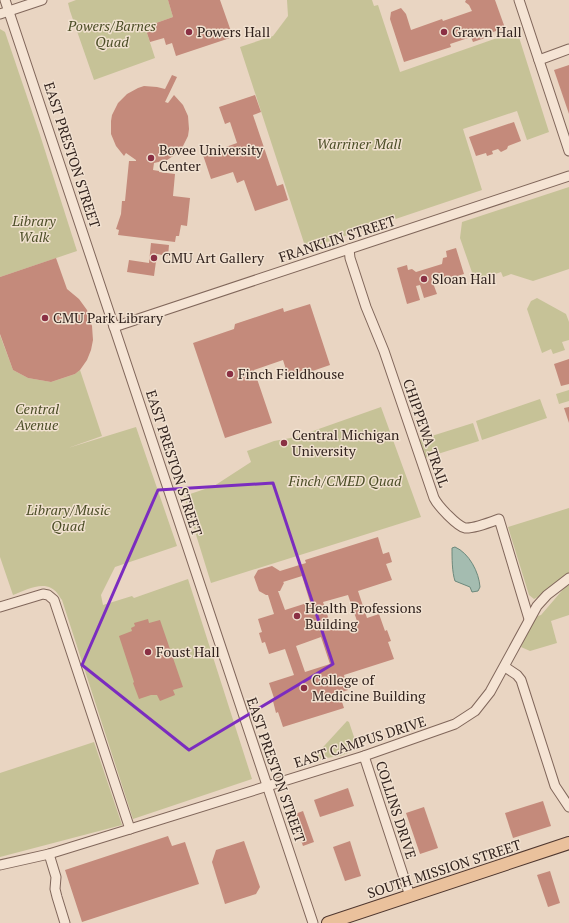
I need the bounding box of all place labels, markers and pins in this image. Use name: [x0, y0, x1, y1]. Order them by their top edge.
place label: Powers Hall: [197, 22, 270, 41]
place label: Grawn Hall: [452, 22, 522, 41]
marker: Powers Hall: [184, 27, 194, 37]
marker: Grawn Hall: [439, 27, 449, 37]
place label: Bovee University Center: [159, 140, 264, 175]
marker: Bovee University Center: [146, 153, 156, 163]
place label: CMU Art Gallery: [162, 248, 265, 267]
marker: CMU Art Gallery: [149, 253, 159, 263]
place label: Sloan Hall: [432, 269, 496, 288]
marker: Sloan Hall: [419, 274, 429, 284]
place label: CMU Park Library: [53, 308, 164, 327]
marker: CMU Park Library: [40, 313, 50, 323]
place label: Finch Fieldhouse: [238, 364, 344, 383]
marker: Finch Fieldhouse: [225, 369, 235, 379]
place label: Central Michigan University: [292, 425, 400, 460]
marker: Central Michigan University: [279, 438, 289, 448]
place label: Health Professions Building: [305, 598, 422, 633]
marker: Health Professions Building: [292, 611, 302, 621]
place label: Foust Hall: [156, 642, 220, 661]
marker: Foust Hall: [143, 647, 153, 657]
place label: College of Medicine Building: [312, 670, 426, 705]
marker: College of Medicine Building: [299, 683, 309, 693]

